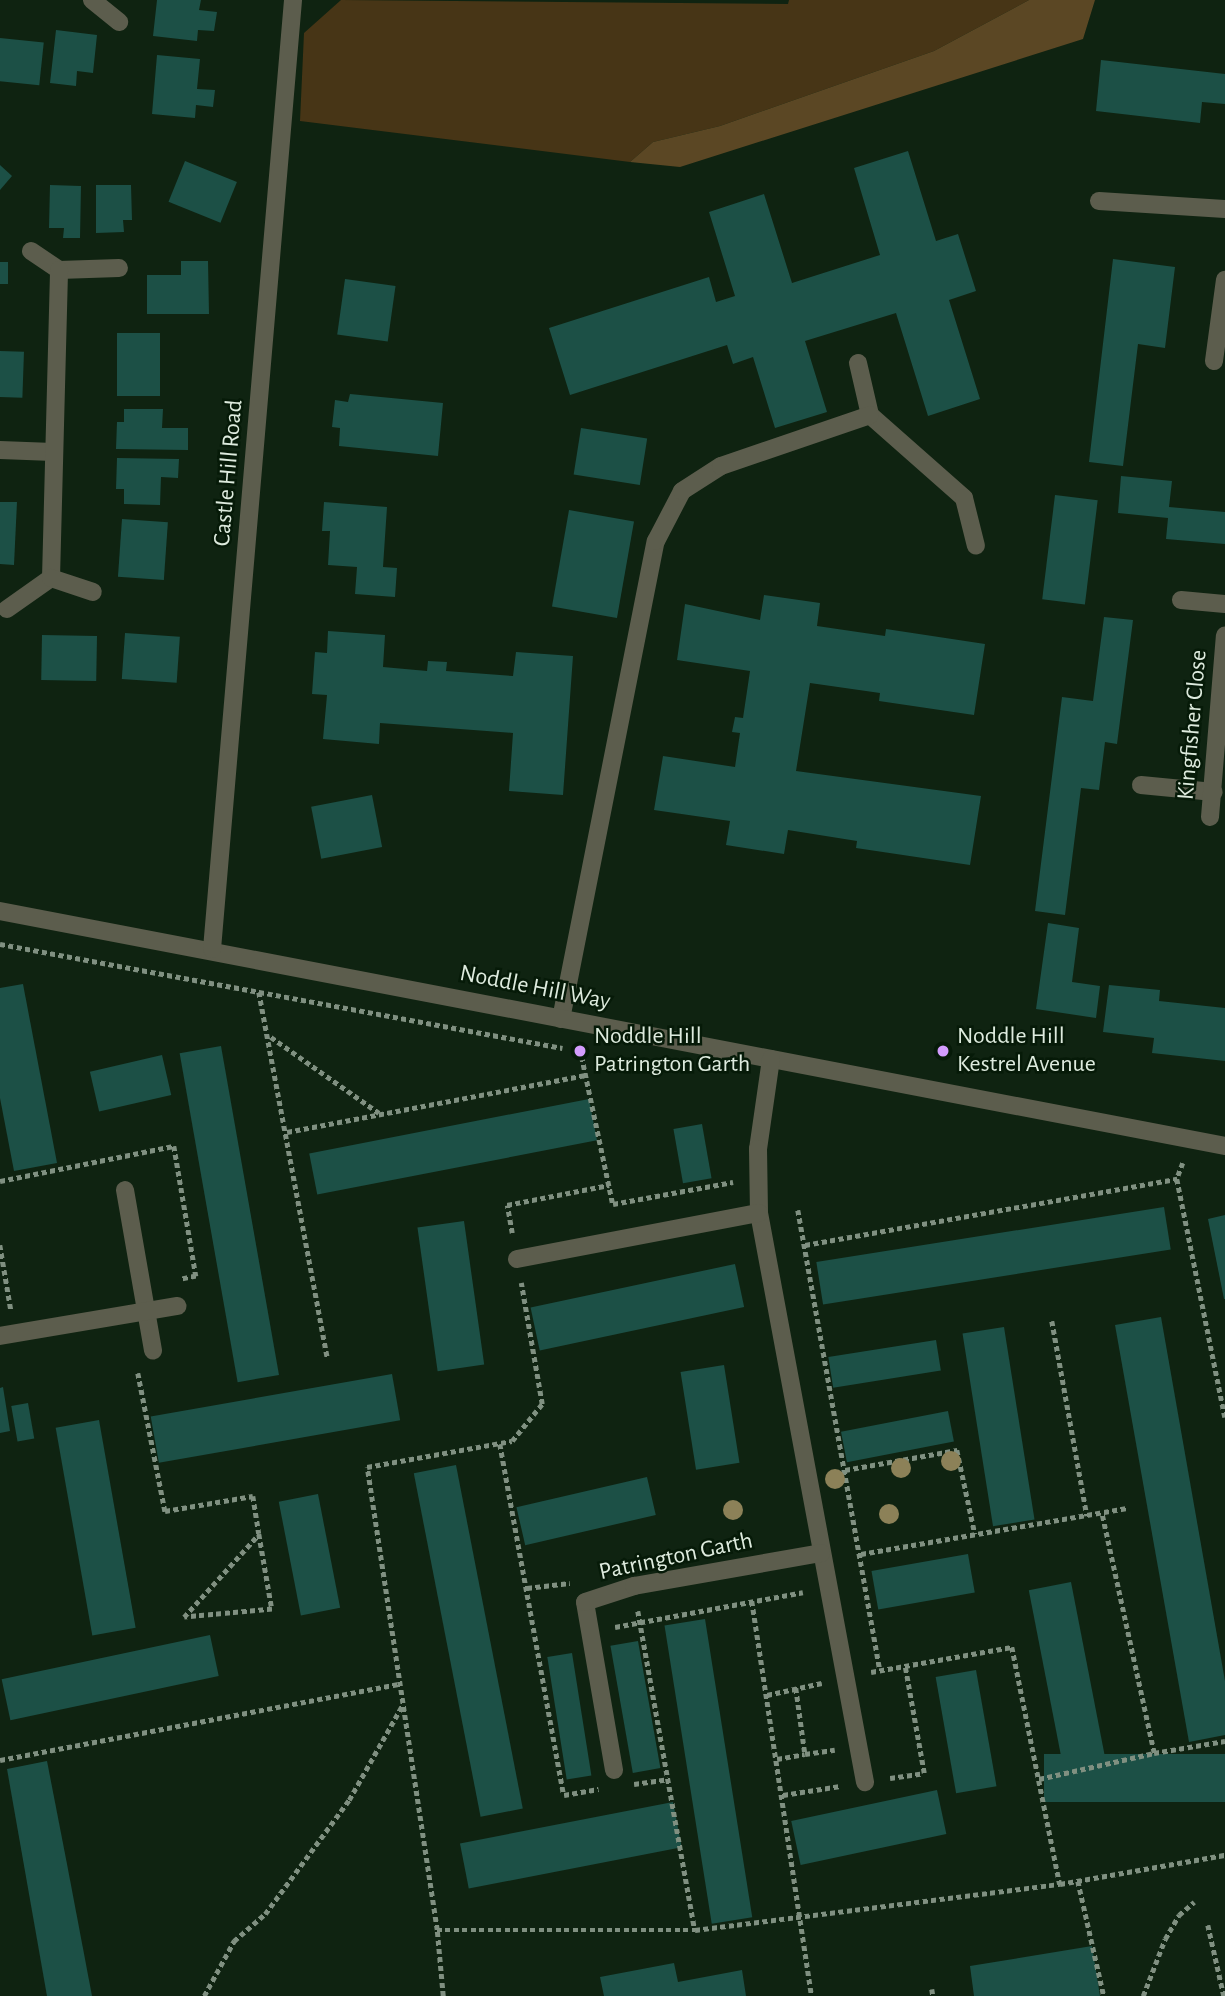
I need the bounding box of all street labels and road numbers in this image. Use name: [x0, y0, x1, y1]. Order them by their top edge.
street label: Castle Hill Road: [208, 399, 250, 547]
street label: Kingfisher Close: [1172, 649, 1214, 801]
street label: Noddle Hill Way: [457, 959, 613, 1017]
street label: Patrington Garth: [597, 1527, 755, 1587]

